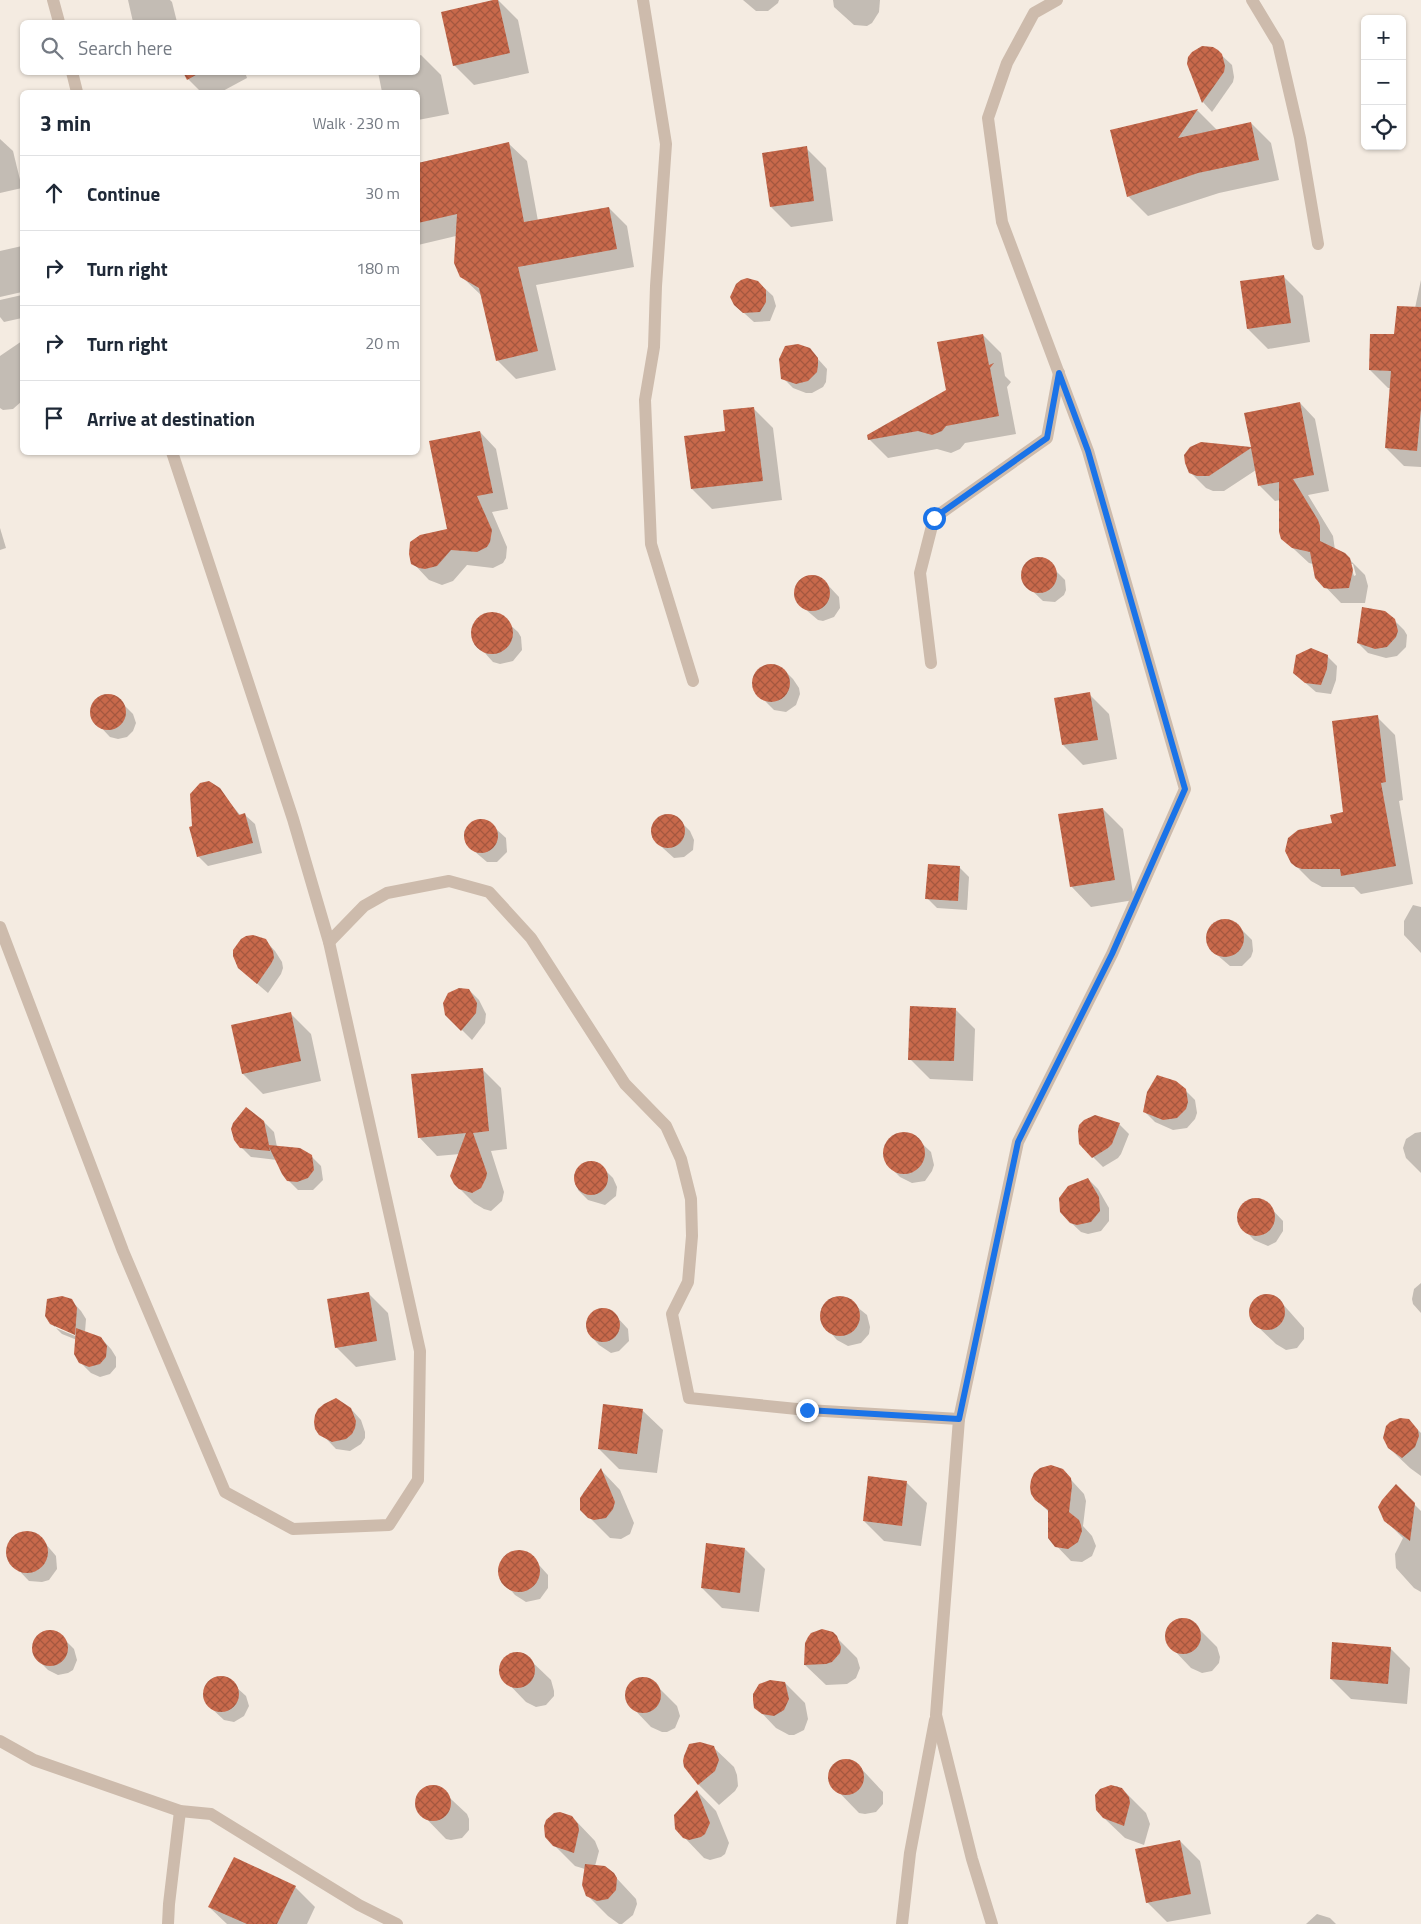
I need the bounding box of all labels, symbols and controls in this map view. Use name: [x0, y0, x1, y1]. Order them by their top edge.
map controls: [1361, 15, 1406, 150]
button: +: [1361, 15, 1406, 60]
search box: [20, 20, 420, 75]
text: Search here: [78, 33, 172, 62]
icon: search: [38, 34, 66, 62]
button: −: [1361, 60, 1406, 105]
button: locate: [1361, 105, 1406, 150]
text: 3 min: [40, 107, 91, 139]
text: Walk · 230 m: [312, 111, 400, 135]
icon: ahead: [40, 179, 68, 207]
text: Continue: [87, 179, 160, 208]
text: 30 m: [365, 181, 400, 205]
icon: right: [40, 254, 68, 282]
text: Turn right: [87, 254, 168, 283]
text: 180 m: [356, 256, 400, 280]
icon: right: [40, 329, 68, 357]
text: Turn right: [87, 329, 168, 358]
text: 20 m: [365, 331, 400, 355]
icon: arrive: [40, 404, 68, 432]
text: Arrive at destination: [87, 404, 255, 433]
route start: [923, 507, 946, 530]
route end: [796, 1399, 819, 1422]

